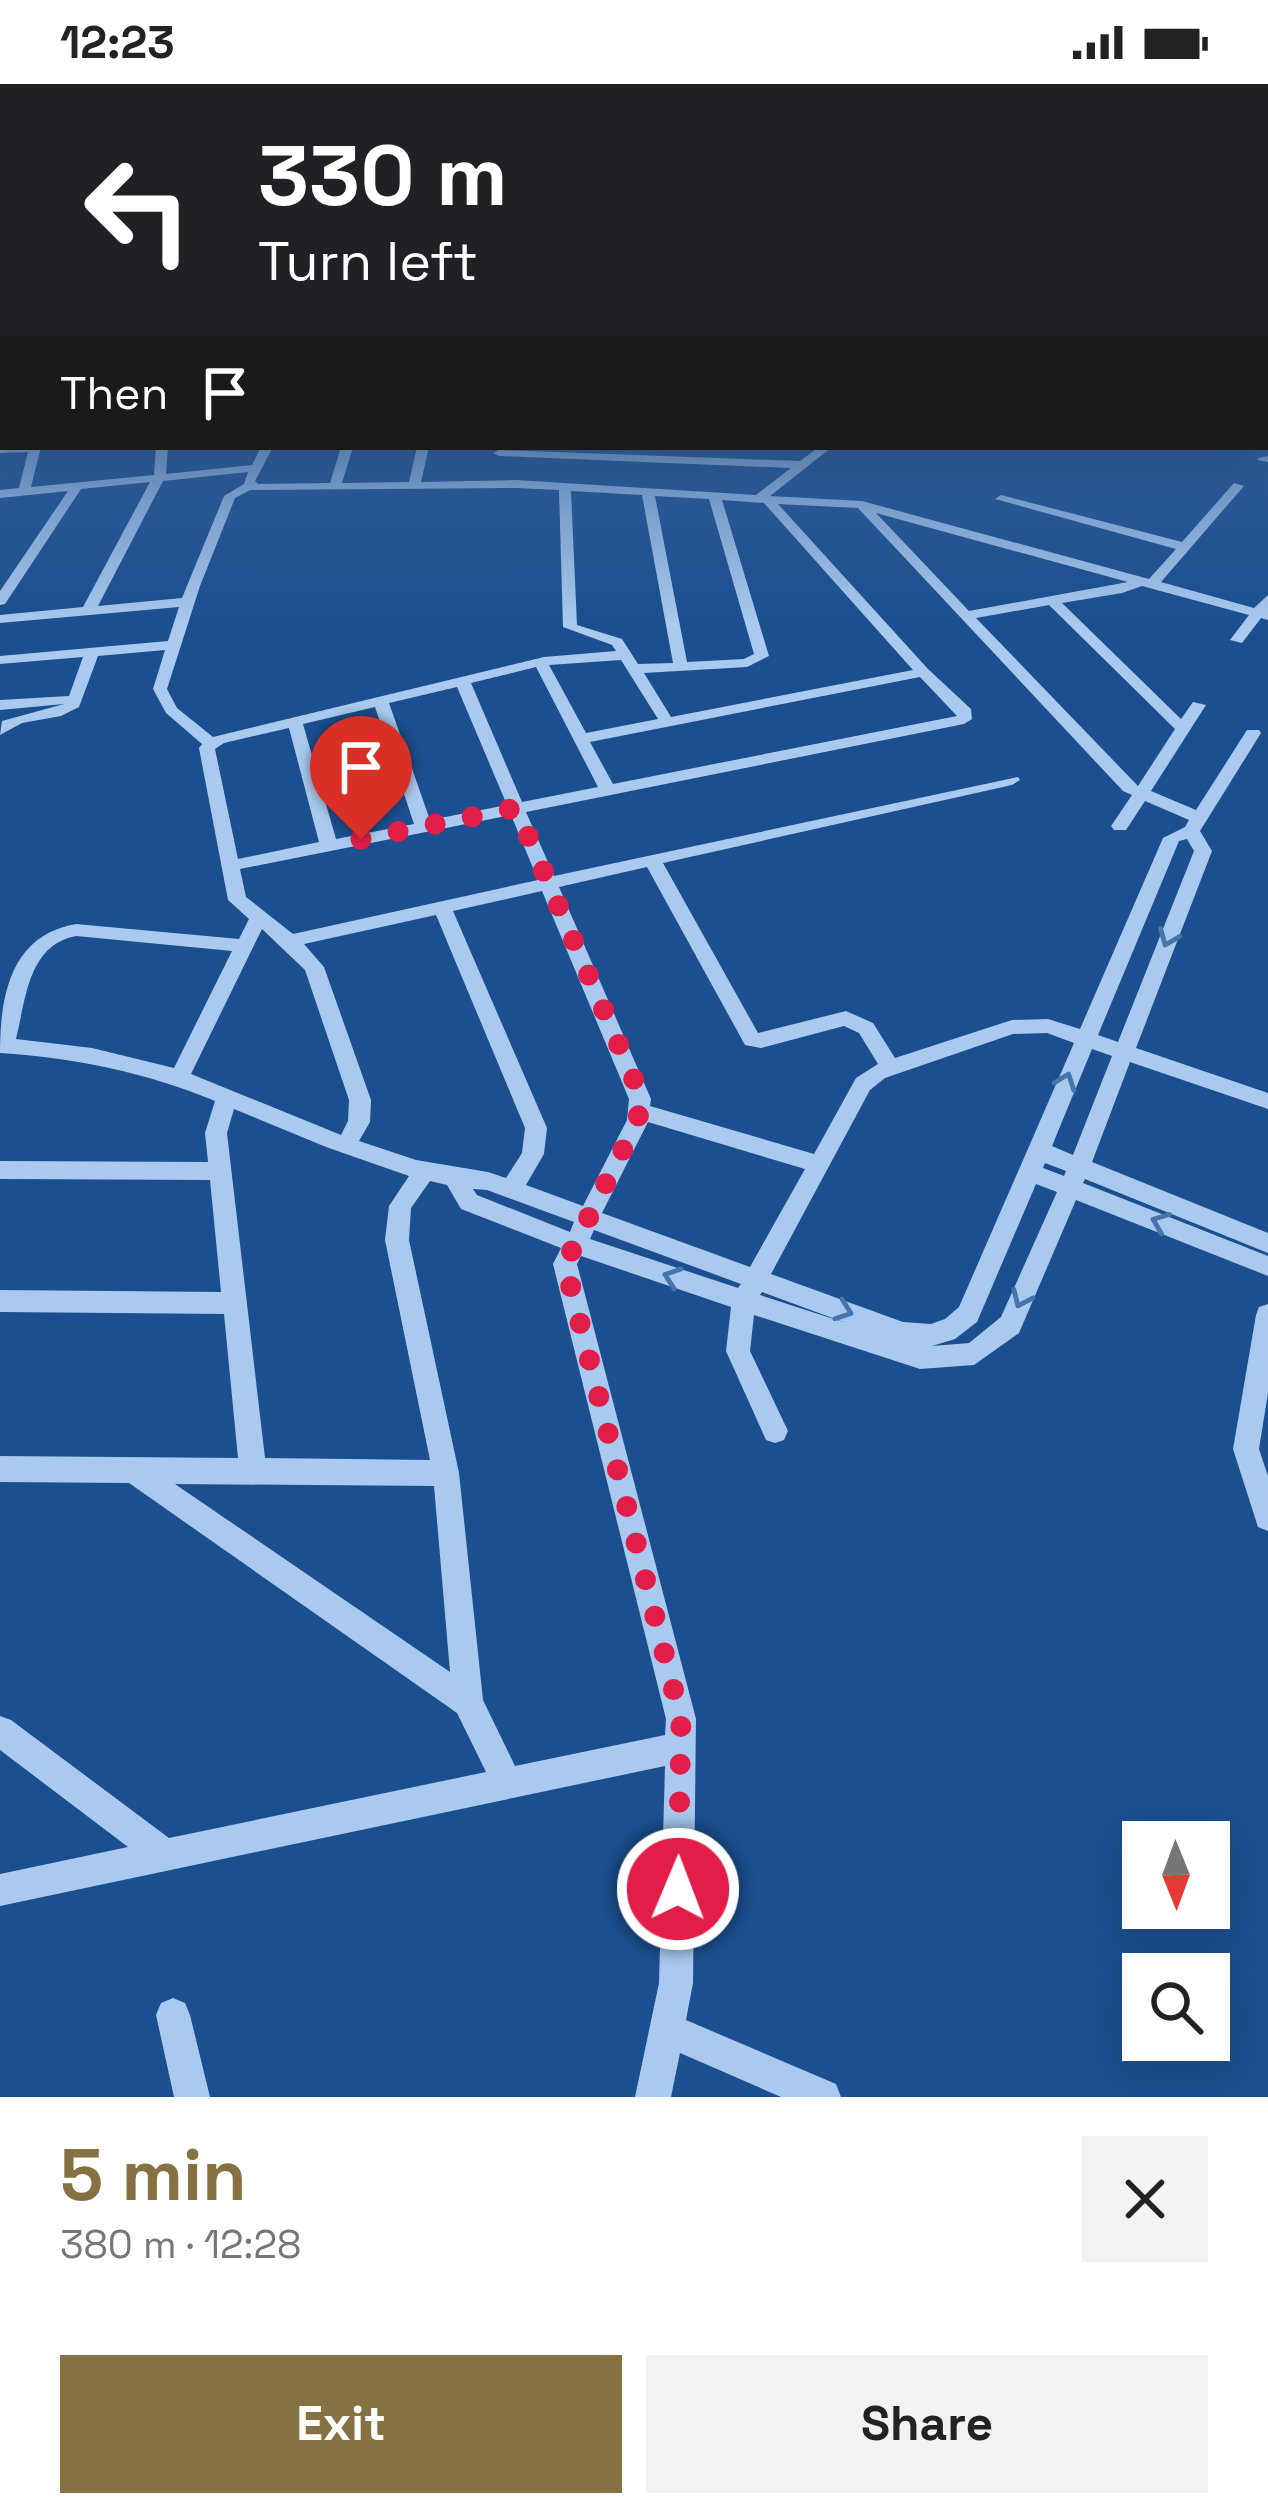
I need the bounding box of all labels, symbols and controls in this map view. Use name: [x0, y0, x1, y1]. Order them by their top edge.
text: 12:23: [60, 14, 175, 71]
text: 330 m: [258, 122, 508, 230]
icon: left: [60, 132, 216, 288]
text: Turn left: [258, 227, 478, 296]
icon: arrive: [192, 360, 258, 426]
text: Then: [60, 365, 168, 422]
pin: [310, 716, 412, 839]
icon: arrive: [328, 734, 394, 800]
one-way arrow: [1158, 927, 1183, 948]
one-way arrow: [1052, 1071, 1077, 1092]
one-way arrow: [1150, 1212, 1171, 1236]
one-way arrow: [663, 1267, 684, 1291]
one-way arrow: [1011, 1288, 1035, 1309]
one-way arrow: [832, 1297, 853, 1321]
north arrow: [1122, 1821, 1230, 1929]
map controls: [1122, 1821, 1230, 2061]
position arrow: [615, 1826, 741, 1952]
button: search: [1122, 1953, 1230, 2061]
text: 5 min: [60, 2129, 246, 2221]
button: close: [1082, 2136, 1208, 2262]
text: 380 m · 12:28: [60, 2220, 301, 2269]
button: Exit: [60, 2355, 622, 2493]
button: Share: [646, 2355, 1208, 2493]

